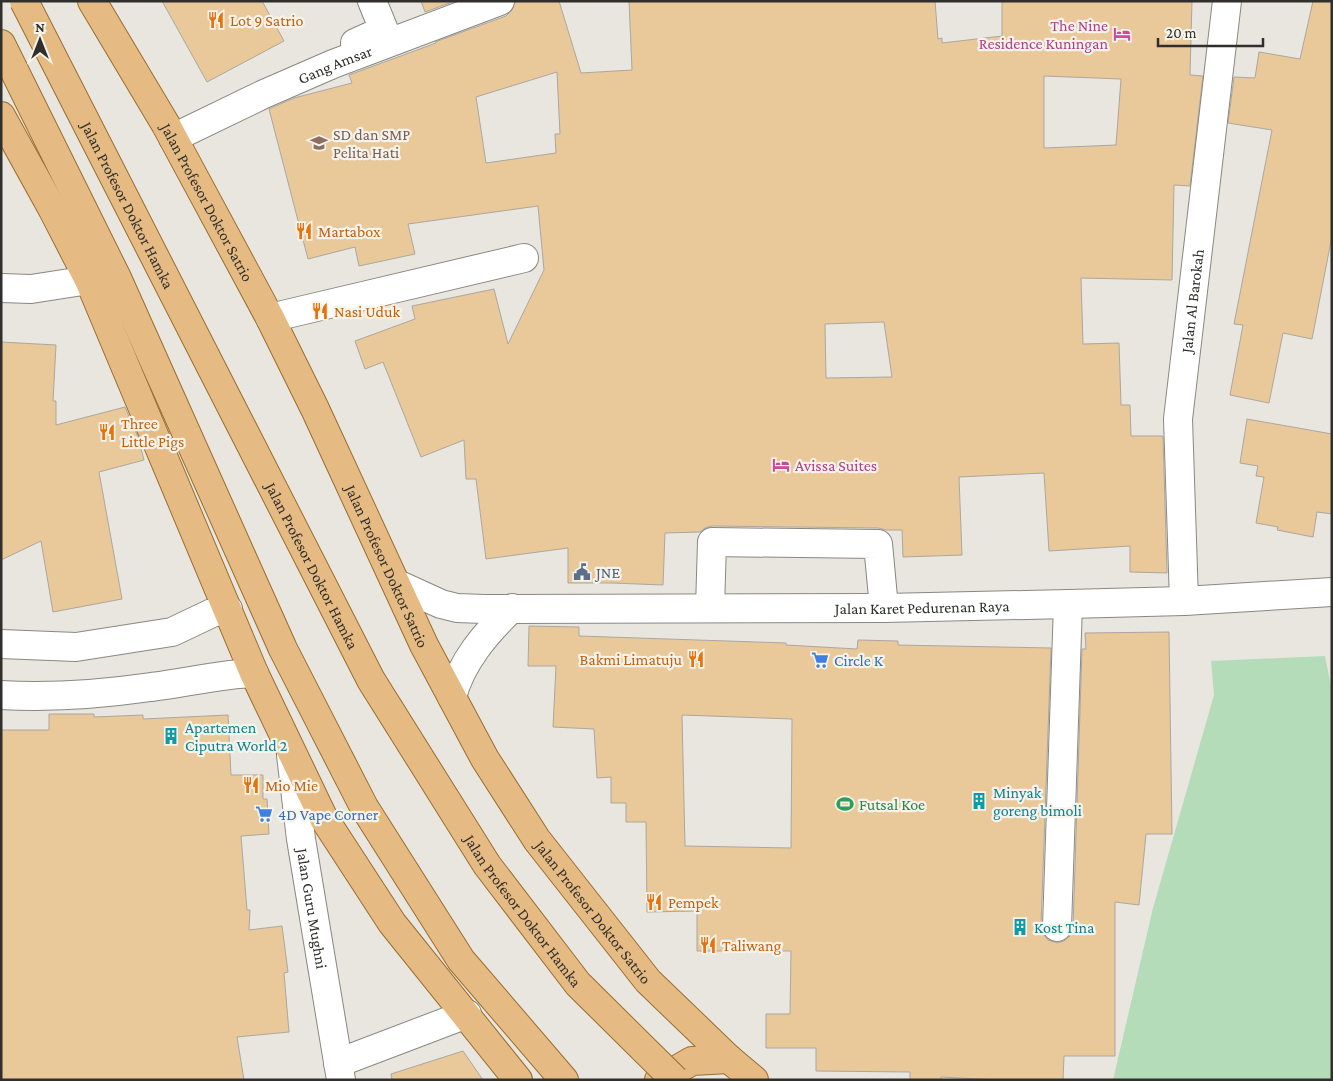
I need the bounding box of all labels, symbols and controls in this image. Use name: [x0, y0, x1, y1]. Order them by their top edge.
restaurant icon: Lot 9 Satrio: [206, 10, 226, 30]
place label: Lot 9 Satrio: [230, 12, 303, 29]
north arrow: [15, 15, 65, 65]
scale bar: [1158, 15, 1263, 47]
place label: The Nine Residence Kuningan: [979, 17, 1108, 53]
text: N: [35, 19, 45, 35]
hotel icon: The Nine Residence Kuningan: [1112, 24, 1132, 44]
text: 20 m: [1166, 25, 1197, 41]
street label: Gang Amsar: [295, 42, 374, 87]
street label: Jalan Profesor Doktor Hamka: [77, 117, 178, 292]
street label: Jalan Profesor Doktor Satrio: [156, 118, 257, 284]
place label: SD dan SMP Pelita Hati: [333, 126, 410, 161]
school or university icon: SD dan SMP Pelita Hati: [309, 133, 329, 153]
restaurant icon: Martabox: [294, 221, 314, 241]
place label: Martabox: [318, 223, 381, 240]
street label: Jalan Al Barokah: [1177, 248, 1206, 356]
restaurant icon: Nasi Uduk: [310, 301, 330, 321]
place label: Nasi Uduk: [334, 303, 400, 320]
place label: Three Little Pigs: [121, 415, 184, 451]
restaurant icon: Three Little Pigs: [97, 422, 117, 442]
hotel icon: Avissa Suites: [771, 455, 791, 475]
place label: Avissa Suites: [795, 457, 877, 474]
street label: Jalan Profesor Doktor Hamka: [261, 478, 362, 652]
street label: Jalan Profesor Doktor Satrio: [341, 480, 432, 650]
public building icon: JNE: [572, 562, 592, 582]
place label: JNE: [594, 564, 620, 582]
street label: Jalan Karet Pedurenan Raya: [833, 597, 1010, 618]
restaurant icon: Bakmi Limatuju: [686, 649, 706, 669]
supermarket icon: Circle K: [810, 650, 830, 670]
place label: Bakmi Limatuju: [580, 651, 683, 669]
place label: Circle K: [834, 652, 884, 669]
place label: Apartemen Ciputra World 2: [185, 719, 288, 755]
building icon: Apartemen Ciputra World 2: [161, 726, 181, 746]
restaurant icon: Mio Mie: [241, 775, 261, 795]
place label: Mio Mie: [265, 777, 318, 794]
place label: Minyak goreng bimoli: [993, 784, 1082, 820]
building icon: Minyak goreng bimoli: [969, 791, 989, 811]
sports icon: Futsal Koe: [835, 794, 855, 814]
place label: Futsal Koe: [859, 796, 925, 813]
supermarket icon: 4D Vape Corner: [254, 804, 274, 824]
place label: 4D Vape Corner: [278, 806, 379, 824]
street label: Jalan Profesor Doktor Hamka: [460, 830, 586, 990]
street label: Jalan Profesor Doktor Satrio: [530, 835, 655, 987]
street label: Jalan Guru Mughni: [293, 845, 331, 970]
restaurant icon: Pempek: [644, 892, 664, 912]
place label: Pempek: [668, 894, 719, 912]
building icon: Kost Tina: [1010, 917, 1030, 937]
place label: Kost Tina: [1034, 919, 1095, 936]
restaurant icon: Taliwang: [698, 935, 718, 955]
place label: Taliwang: [722, 937, 782, 955]

